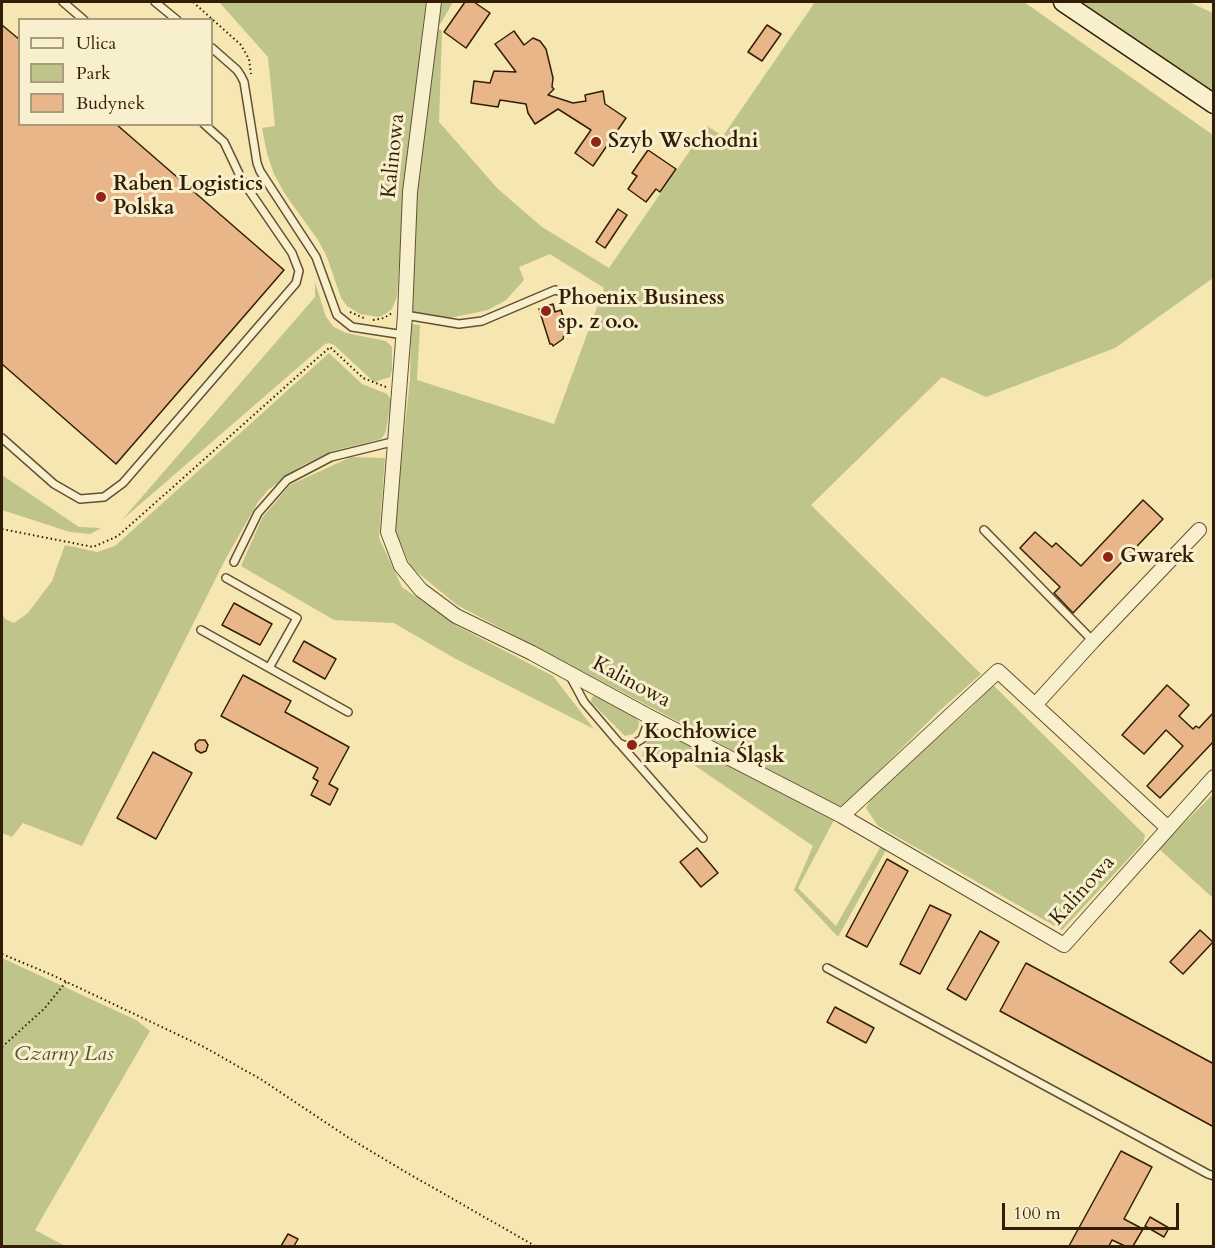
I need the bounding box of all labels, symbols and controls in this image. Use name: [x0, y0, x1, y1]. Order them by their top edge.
legend: [18, 18, 213, 126]
text: Ulica: [76, 31, 116, 56]
text: Park: [76, 61, 111, 86]
text: Budynek: [76, 91, 145, 116]
street label: Kalinowa: [377, 112, 411, 200]
place label: Szyb Wschodni: [608, 129, 759, 155]
marker: Szyb Wschodni: [589, 135, 603, 149]
place label: Raben Logistics Polska: [113, 172, 263, 222]
marker: Raben Logistics Polska: [94, 190, 108, 204]
place label: Phoenix Business sp. z o.o.: [558, 286, 725, 336]
marker: Phoenix Business sp. z o.o.: [539, 304, 553, 318]
place label: Gwarek: [1120, 544, 1195, 570]
marker: Gwarek: [1101, 550, 1115, 564]
street label: Kalinowa: [587, 652, 675, 714]
place label: Kochłowice Kopalnia Śląsk: [644, 720, 785, 770]
marker: Kochłowice Kopalnia Śląsk: [625, 738, 639, 752]
street label: Kalinowa: [1045, 851, 1121, 931]
park label: Czarny Las: [14, 1042, 114, 1068]
scale bar: [1005, 1191, 1182, 1229]
text: 100 m: [1013, 1201, 1061, 1226]

